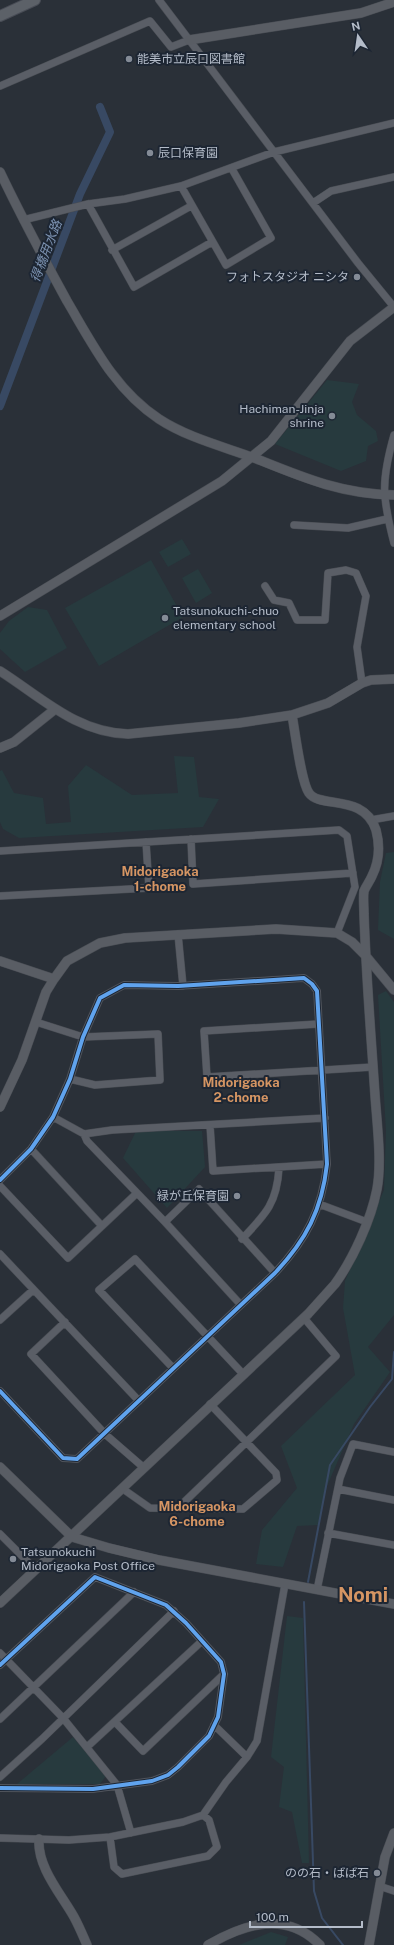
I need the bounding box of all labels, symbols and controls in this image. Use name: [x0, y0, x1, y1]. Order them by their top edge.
north arrow: [338, 16, 378, 56]
text: N: [350, 19, 361, 33]
place label: 能美市立辰口図書館: [137, 52, 245, 66]
marker: 能美市立辰口図書館: [124, 54, 134, 64]
place label: 辰口保育園: [158, 146, 218, 160]
marker: 辰口保育園: [145, 148, 155, 158]
water label: 得橋用水路: [27, 217, 65, 284]
place label: フォトスタジオ ニシタ: [226, 270, 349, 284]
marker: フォトスタジオ ニシタ: [352, 272, 362, 282]
place label: Hachiman-Jinja shrine: [239, 402, 324, 430]
marker: Hachiman-Jinja shrine: [327, 411, 337, 421]
place label: Tatsunokuchi-chuo elementary school: [173, 604, 279, 632]
marker: Tatsunokuchi-chuo elementary school: [160, 613, 170, 623]
district label: Midorigaoka 1-chome: [121, 864, 199, 894]
district label: Midorigaoka 2-chome: [202, 1075, 280, 1105]
place label: 緑が丘保育園: [157, 1189, 229, 1203]
marker: 緑が丘保育園: [232, 1191, 242, 1201]
district label: Midorigaoka 6-chome: [158, 1499, 236, 1529]
place label: Tatsunokuchi Midorigaoka Post Office: [21, 1545, 155, 1573]
marker: Tatsunokuchi Midorigaoka Post Office: [8, 1554, 18, 1564]
district label: Nomi: [338, 1583, 388, 1607]
place label: のの石・ばば石: [285, 1866, 369, 1880]
marker: のの石・ばば石: [372, 1868, 382, 1878]
scale bar: [250, 1903, 362, 1929]
text: 100 m: [256, 1910, 289, 1924]

